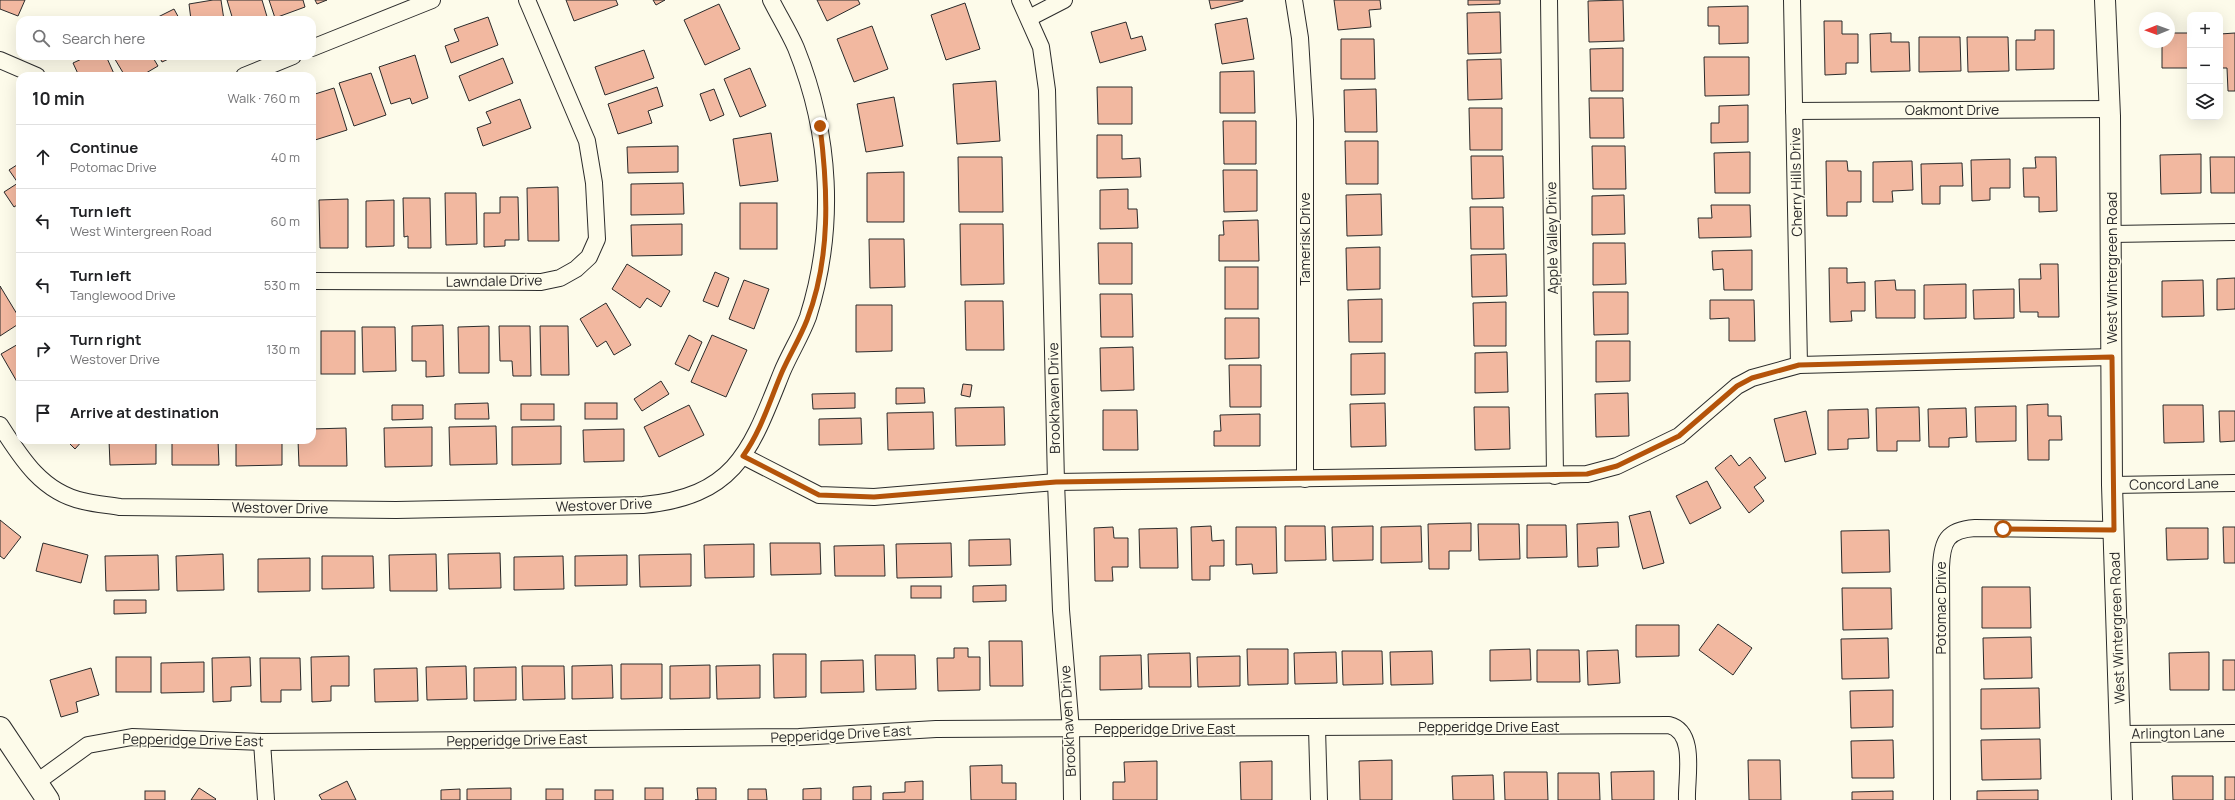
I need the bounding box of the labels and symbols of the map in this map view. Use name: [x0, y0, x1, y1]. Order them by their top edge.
north arrow: [2139, 12, 2175, 48]
street label: Oakmont Drive: [1905, 100, 1999, 119]
route end: [811, 117, 829, 135]
street label: Cherry Hills Drive: [1785, 127, 1806, 237]
street label: Apple Valley Drive: [1541, 181, 1562, 295]
street label: Tamerisk Drive: [1295, 192, 1314, 286]
street label: West Wintergreen Road: [2102, 192, 2121, 344]
street label: Lawndale Drive: [445, 270, 543, 291]
street label: Brookhaven Drive: [1043, 342, 1064, 454]
street label: Concord Lane: [2129, 473, 2219, 494]
street label: Westover Drive: [555, 493, 653, 516]
street label: Westover Drive: [231, 497, 329, 518]
route start: [1994, 520, 2012, 538]
street label: West Wintergreen Road: [2104, 551, 2129, 705]
street label: Potomac Drive: [1931, 561, 1950, 655]
street label: Brookhaven Drive: [1055, 665, 1080, 777]
street label: Pepperidge Drive East: [1418, 717, 1560, 736]
street label: Pepperidge Drive East: [1094, 719, 1236, 738]
street label: Pepperidge Drive East: [770, 720, 912, 747]
street label: Arlington Lane: [2131, 722, 2225, 743]
street label: Pepperidge Drive East: [122, 729, 264, 750]
street label: Pepperidge Drive East: [446, 729, 588, 750]

